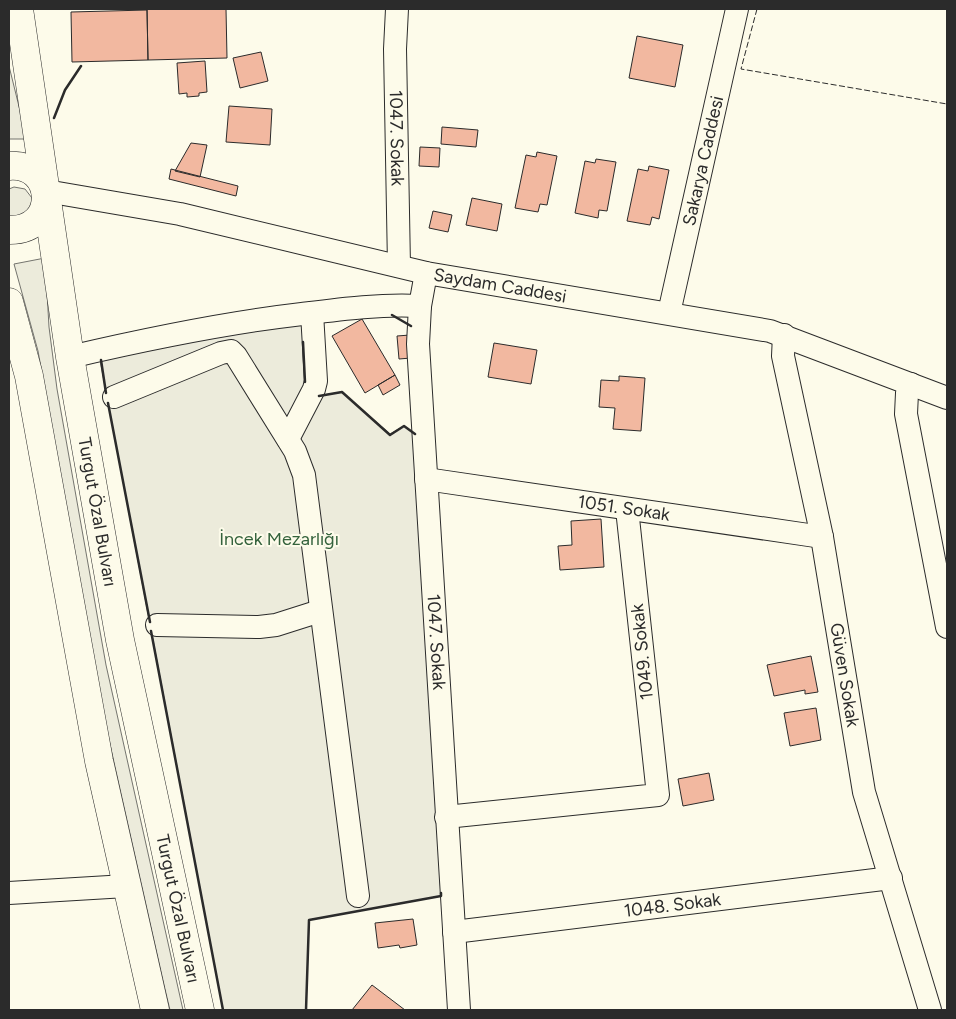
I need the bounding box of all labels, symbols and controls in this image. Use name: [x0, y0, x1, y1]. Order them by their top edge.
street label: 1047. Sokak: [385, 90, 409, 186]
street label: Sakarya Caddesi: [678, 94, 728, 228]
street label: Saydam Caddesi: [432, 263, 568, 308]
street label: Turgut Özal Bulvarı: [73, 436, 121, 588]
street label: 1051. Sokak: [576, 490, 672, 526]
park label: İncek Mezarlığı: [219, 528, 339, 550]
street label: 1047. Sokak: [422, 593, 450, 691]
street label: 1049. Sokak: [626, 603, 658, 701]
street label: Güven Sokak: [825, 621, 864, 729]
street label: Turgut Özal Bulvarı: [151, 832, 205, 985]
street label: 1048. Sokak: [623, 888, 722, 922]

